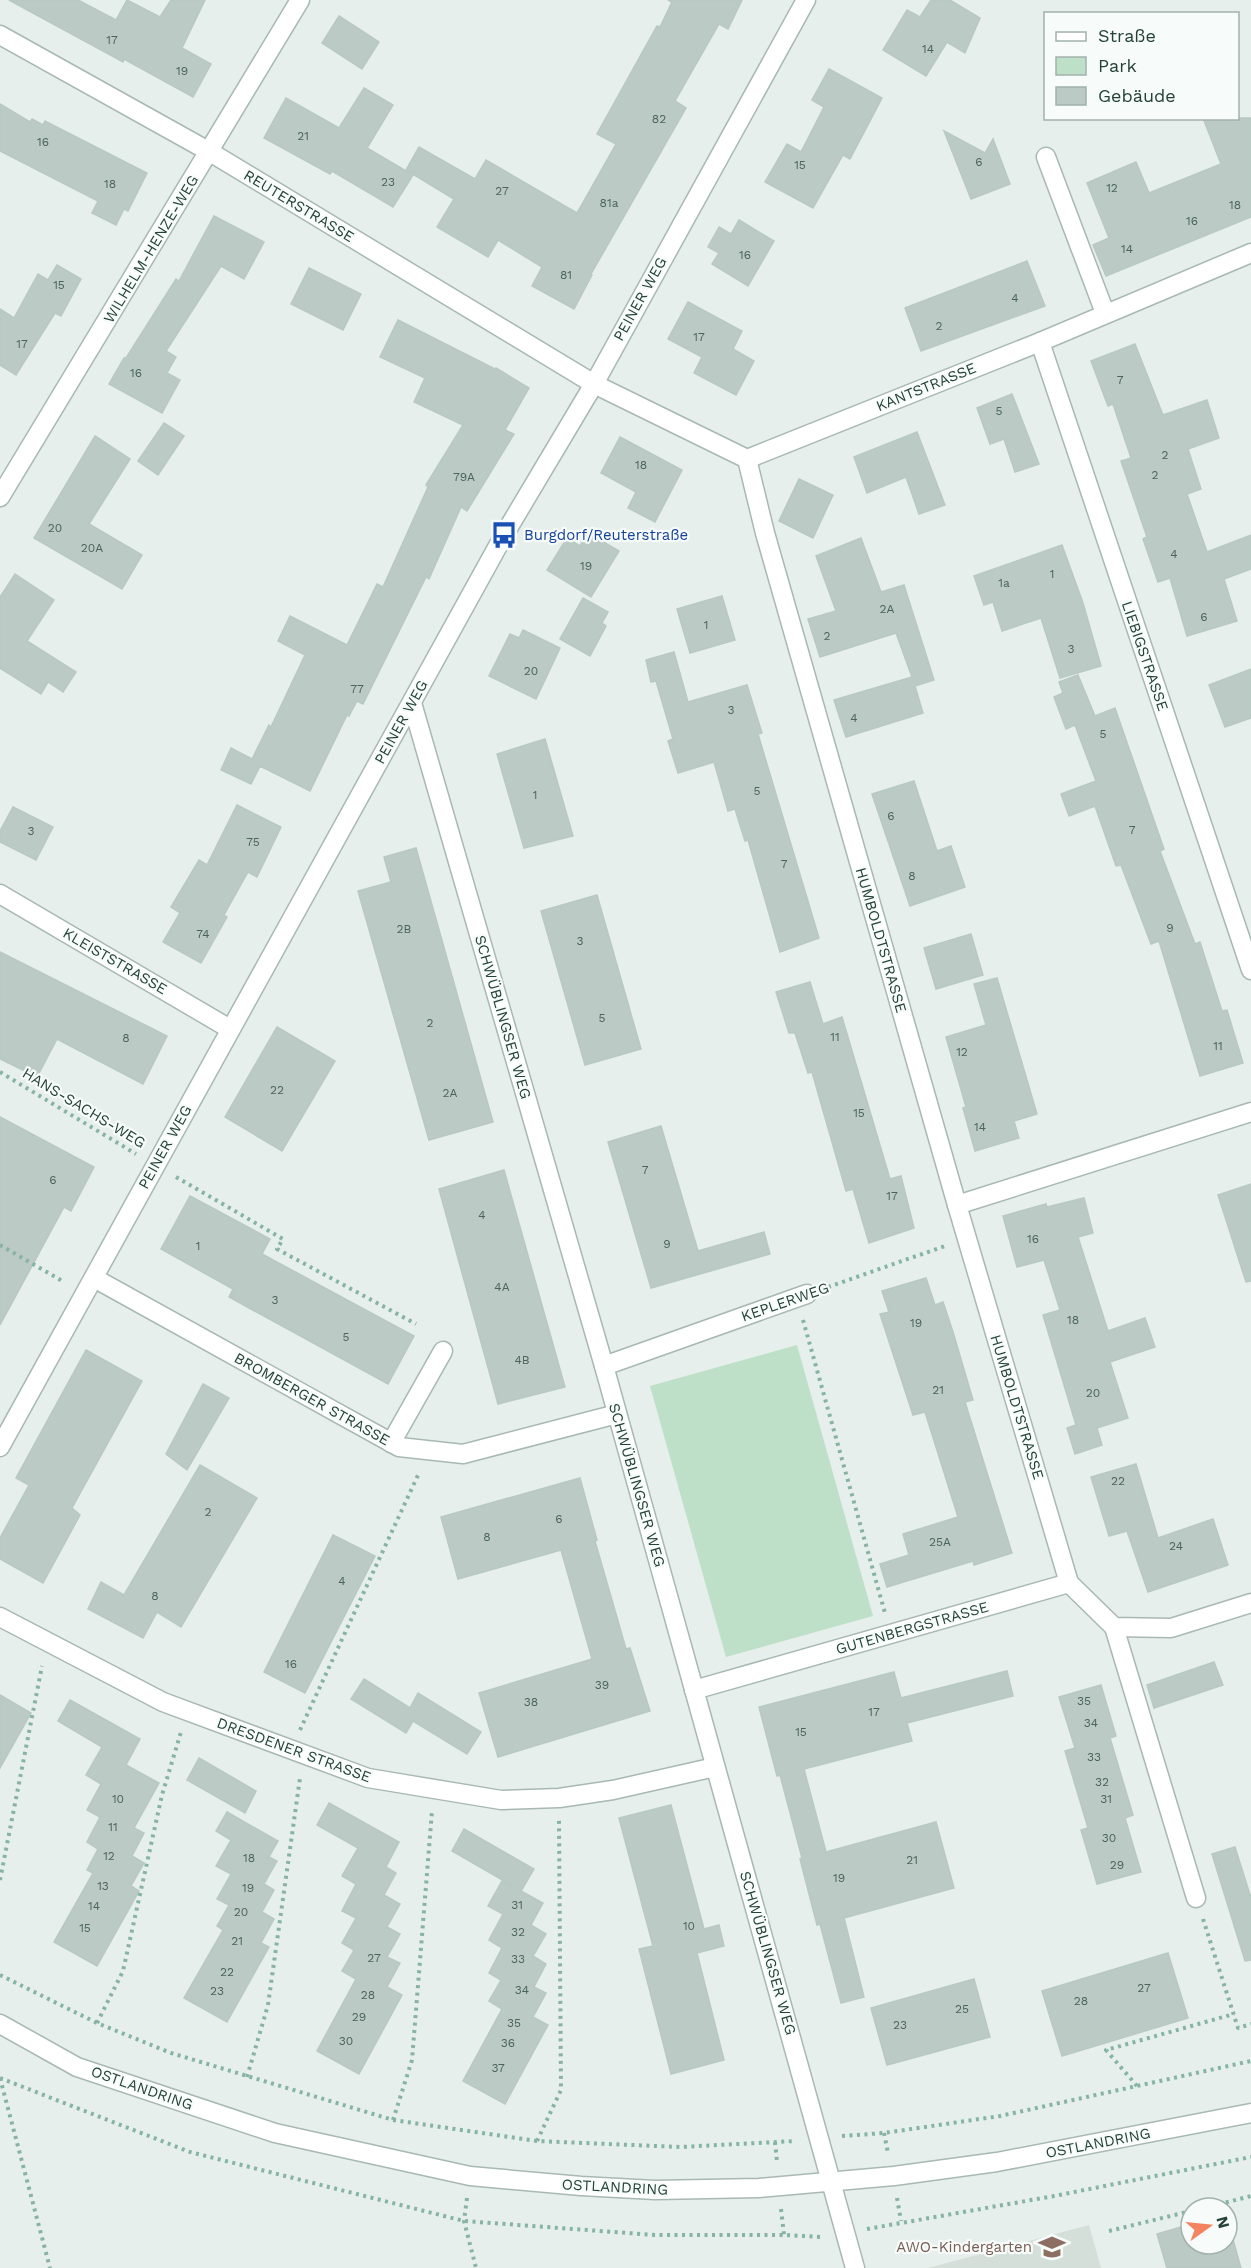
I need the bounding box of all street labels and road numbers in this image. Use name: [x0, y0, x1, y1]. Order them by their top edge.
street label: REUTERSTRASSE: [241, 166, 357, 246]
street label: WILHELM-HENZE-WEG: [100, 172, 202, 326]
street label: PEINER WEG: [610, 254, 670, 344]
street label: KANTSTRASSE: [873, 359, 979, 415]
street label: LIEBIGSTRASSE: [1118, 599, 1172, 713]
street label: PEINER WEG: [371, 677, 431, 767]
street label: HUMBOLDTSTRASSE: [852, 865, 910, 1015]
street label: KLEISTSTRASSE: [60, 924, 170, 998]
street label: SCHWÜBLINGSER WEG: [471, 933, 535, 1101]
street label: HANS-SACHS-WEG: [19, 1064, 149, 1152]
street label: PEINER WEG: [135, 1102, 195, 1192]
street label: KEPLERWEG: [739, 1279, 831, 1325]
street label: HUMBOLDTSTRASSE: [986, 1332, 1048, 1482]
street label: BROMBERGER STRASSE: [231, 1349, 393, 1449]
street label: SCHWÜBLINGSER WEG: [605, 1401, 669, 1569]
street label: GUTENBERGSTRASSE: [834, 1598, 990, 1658]
street label: DRESDENER STRASSE: [214, 1714, 374, 1786]
street label: SCHWÜBLINGSER WEG: [736, 1869, 800, 2037]
street label: OSTLANDRING: [89, 2062, 195, 2114]
street label: OSTLANDRING: [1044, 2124, 1152, 2162]
street label: OSTLANDRING: [561, 2175, 669, 2199]

